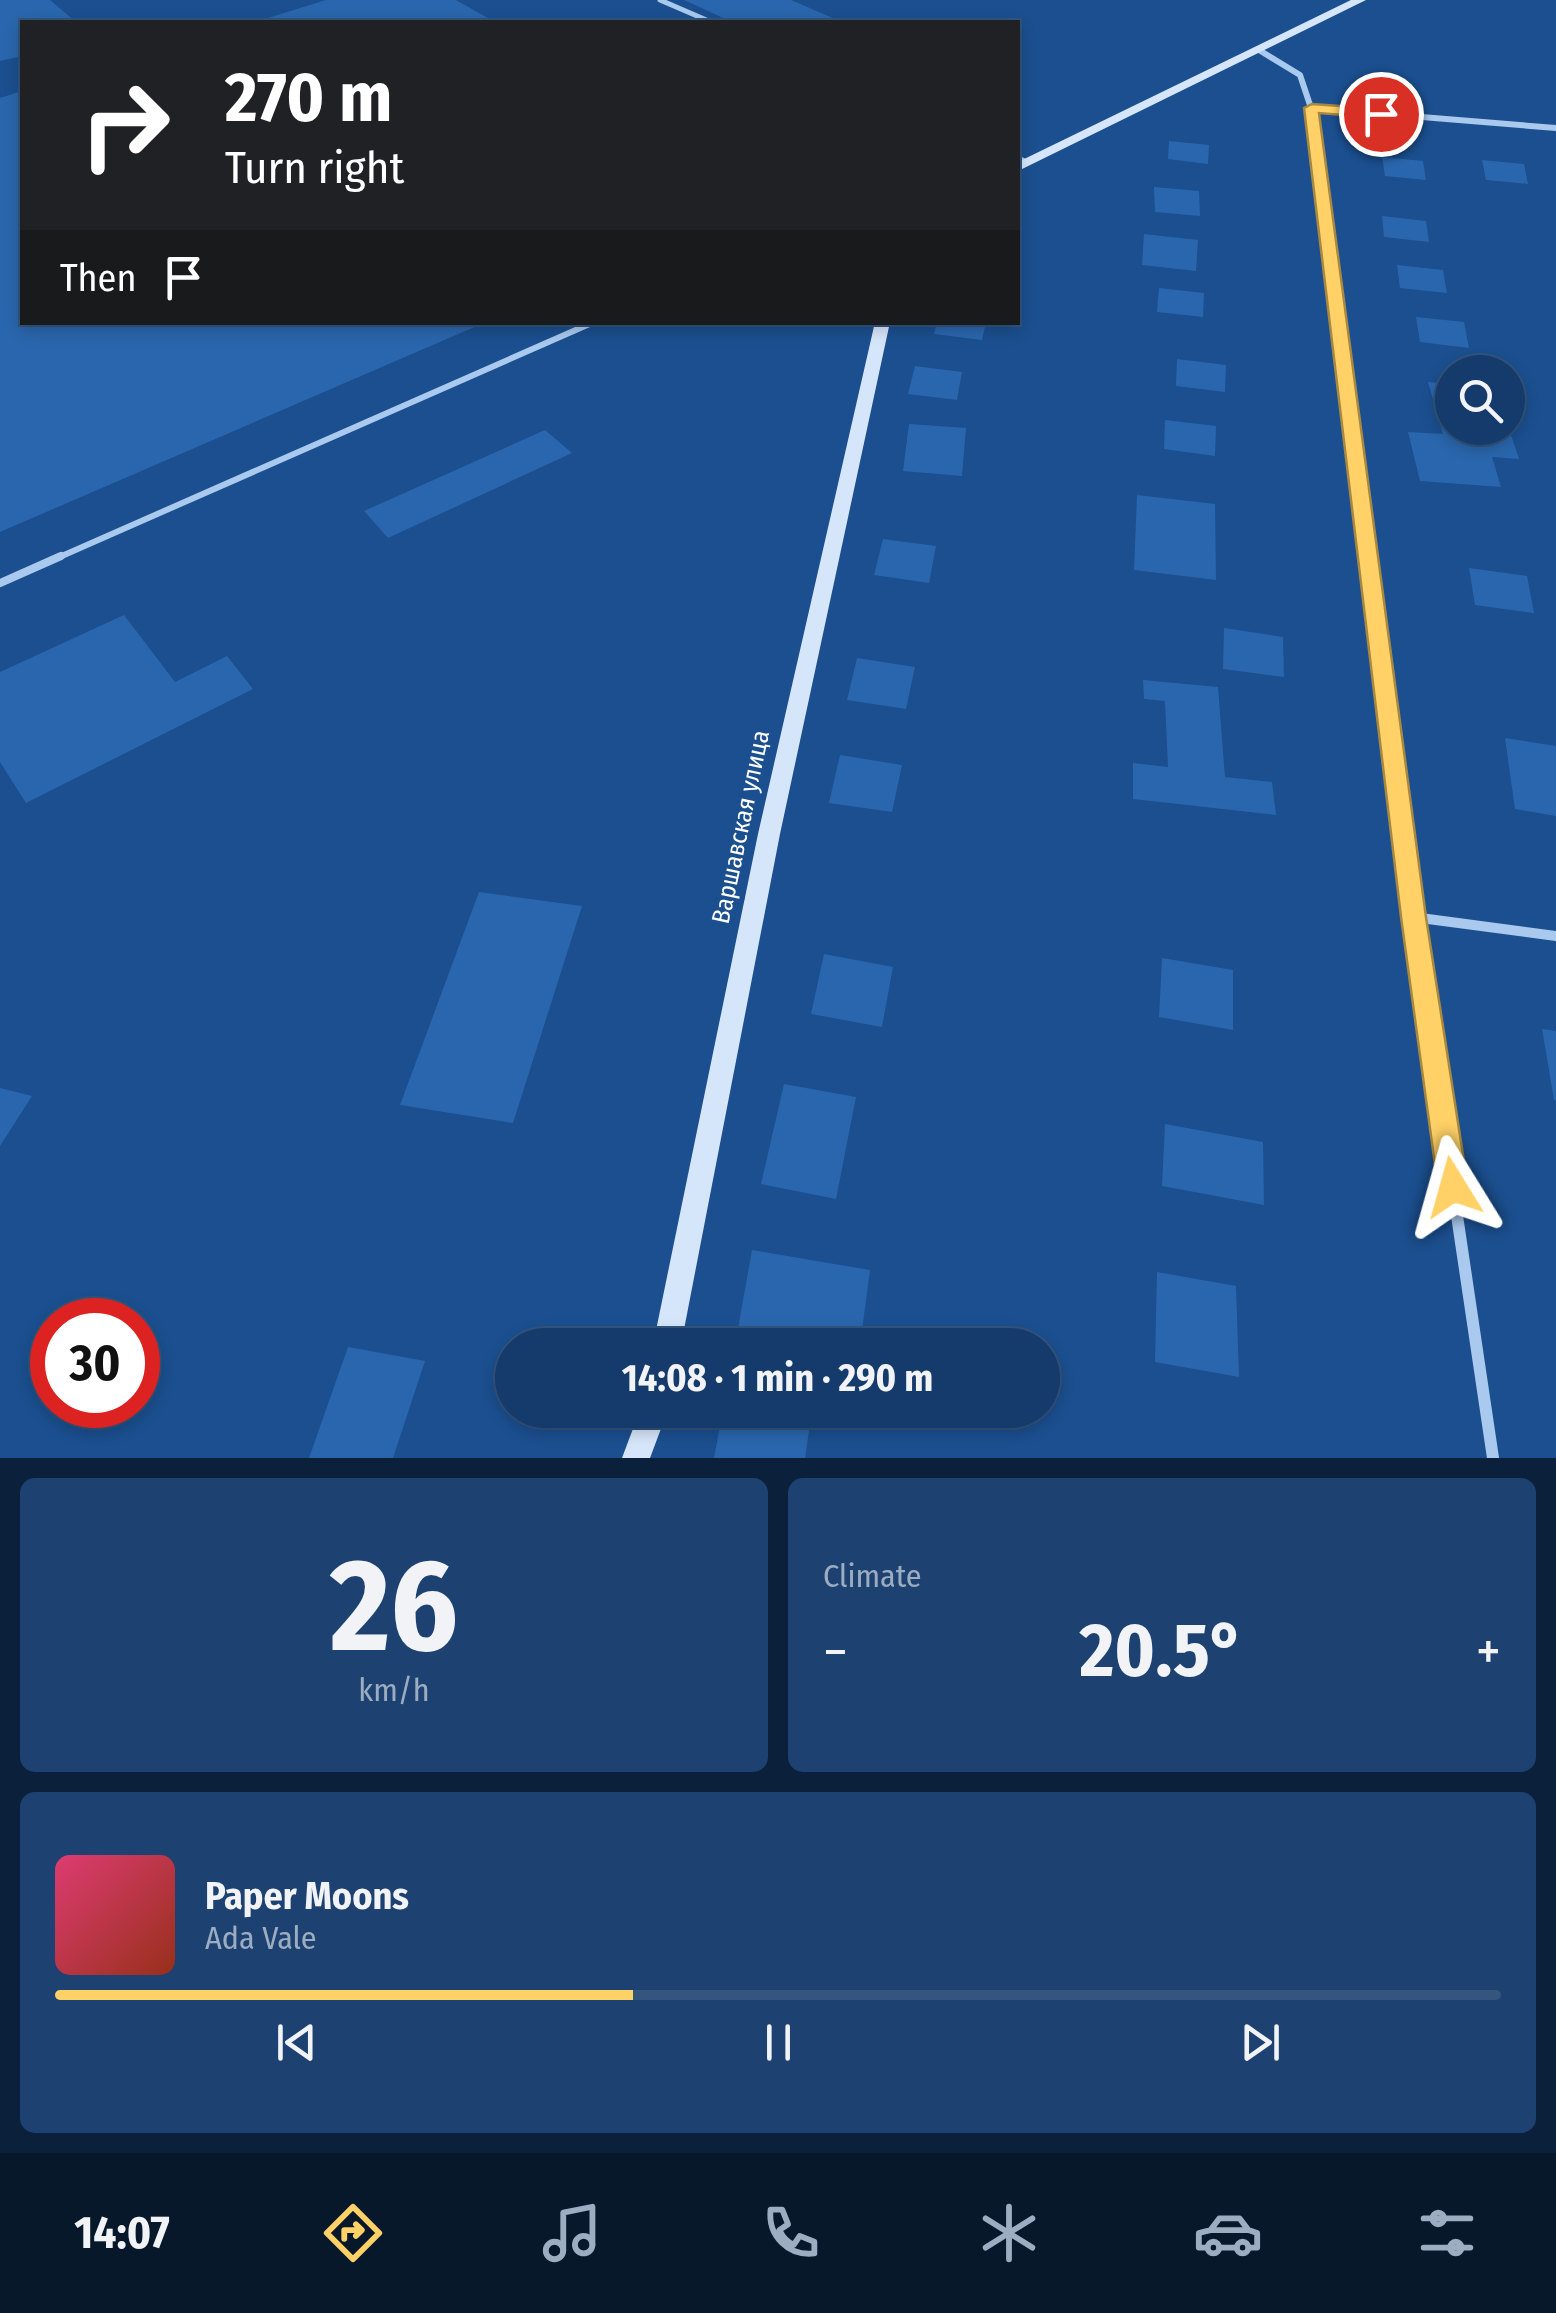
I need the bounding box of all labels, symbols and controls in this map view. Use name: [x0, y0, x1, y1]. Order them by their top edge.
text: 270 m: [225, 56, 392, 140]
icon: right: [60, 60, 190, 190]
pin: [1339, 72, 1424, 157]
icon: arrive: [1354, 87, 1409, 142]
text: Turn right: [225, 141, 404, 195]
icon: arrive: [156, 250, 211, 305]
text: Then: [60, 255, 136, 301]
map controls: [1435, 355, 1525, 445]
button: search: [1435, 355, 1525, 445]
street label: Варшавская улица: [706, 728, 776, 926]
position arrow: [1401, 1135, 1505, 1239]
speed limit sign: 30: [30, 1298, 160, 1428]
text: 14:08 · 1 min · 290 m: [622, 1355, 933, 1401]
text: 26: [330, 1528, 458, 1684]
text: Climate: [823, 1557, 922, 1595]
text: 20.5°: [1080, 1606, 1244, 1696]
text: −: [823, 1619, 848, 1685]
text: +: [1476, 1619, 1501, 1685]
text: km/h: [358, 1671, 430, 1709]
text: Paper Moons: [205, 1873, 409, 1919]
text: Ada Vale: [205, 1919, 317, 1957]
icon: previous: [269, 2015, 324, 2070]
icon: pause: [751, 2015, 806, 2070]
icon: next: [1233, 2015, 1288, 2070]
icon: directions: [318, 2198, 388, 2268]
icon: music: [537, 2198, 607, 2268]
icon: phone: [756, 2198, 826, 2268]
icon: climate: [974, 2198, 1044, 2268]
icon: car: [1193, 2198, 1263, 2268]
icon: filters: [1412, 2198, 1482, 2268]
text: 14:07: [74, 2206, 170, 2260]

